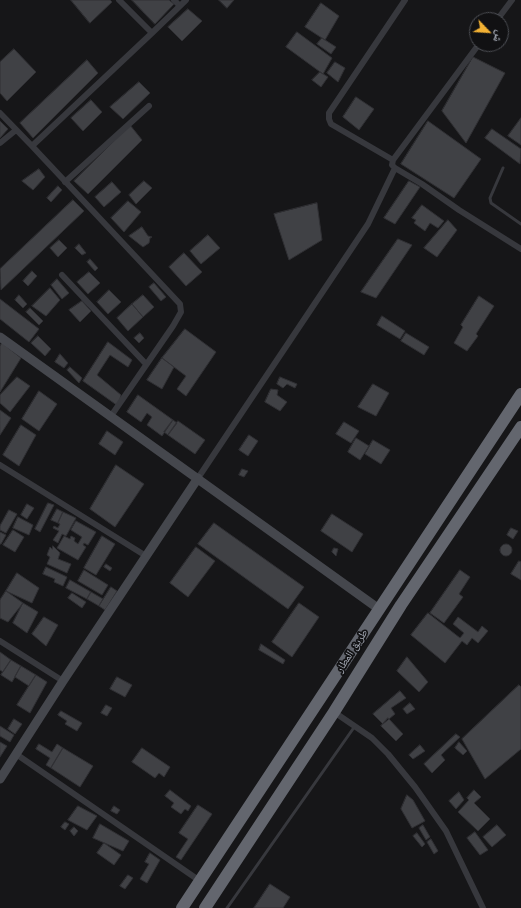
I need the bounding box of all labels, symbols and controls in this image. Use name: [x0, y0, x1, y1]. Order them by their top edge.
north arrow: [469, 12, 509, 52]
text: ش: [491, 29, 507, 44]
street label: طريق المطار: [333, 627, 371, 675]

